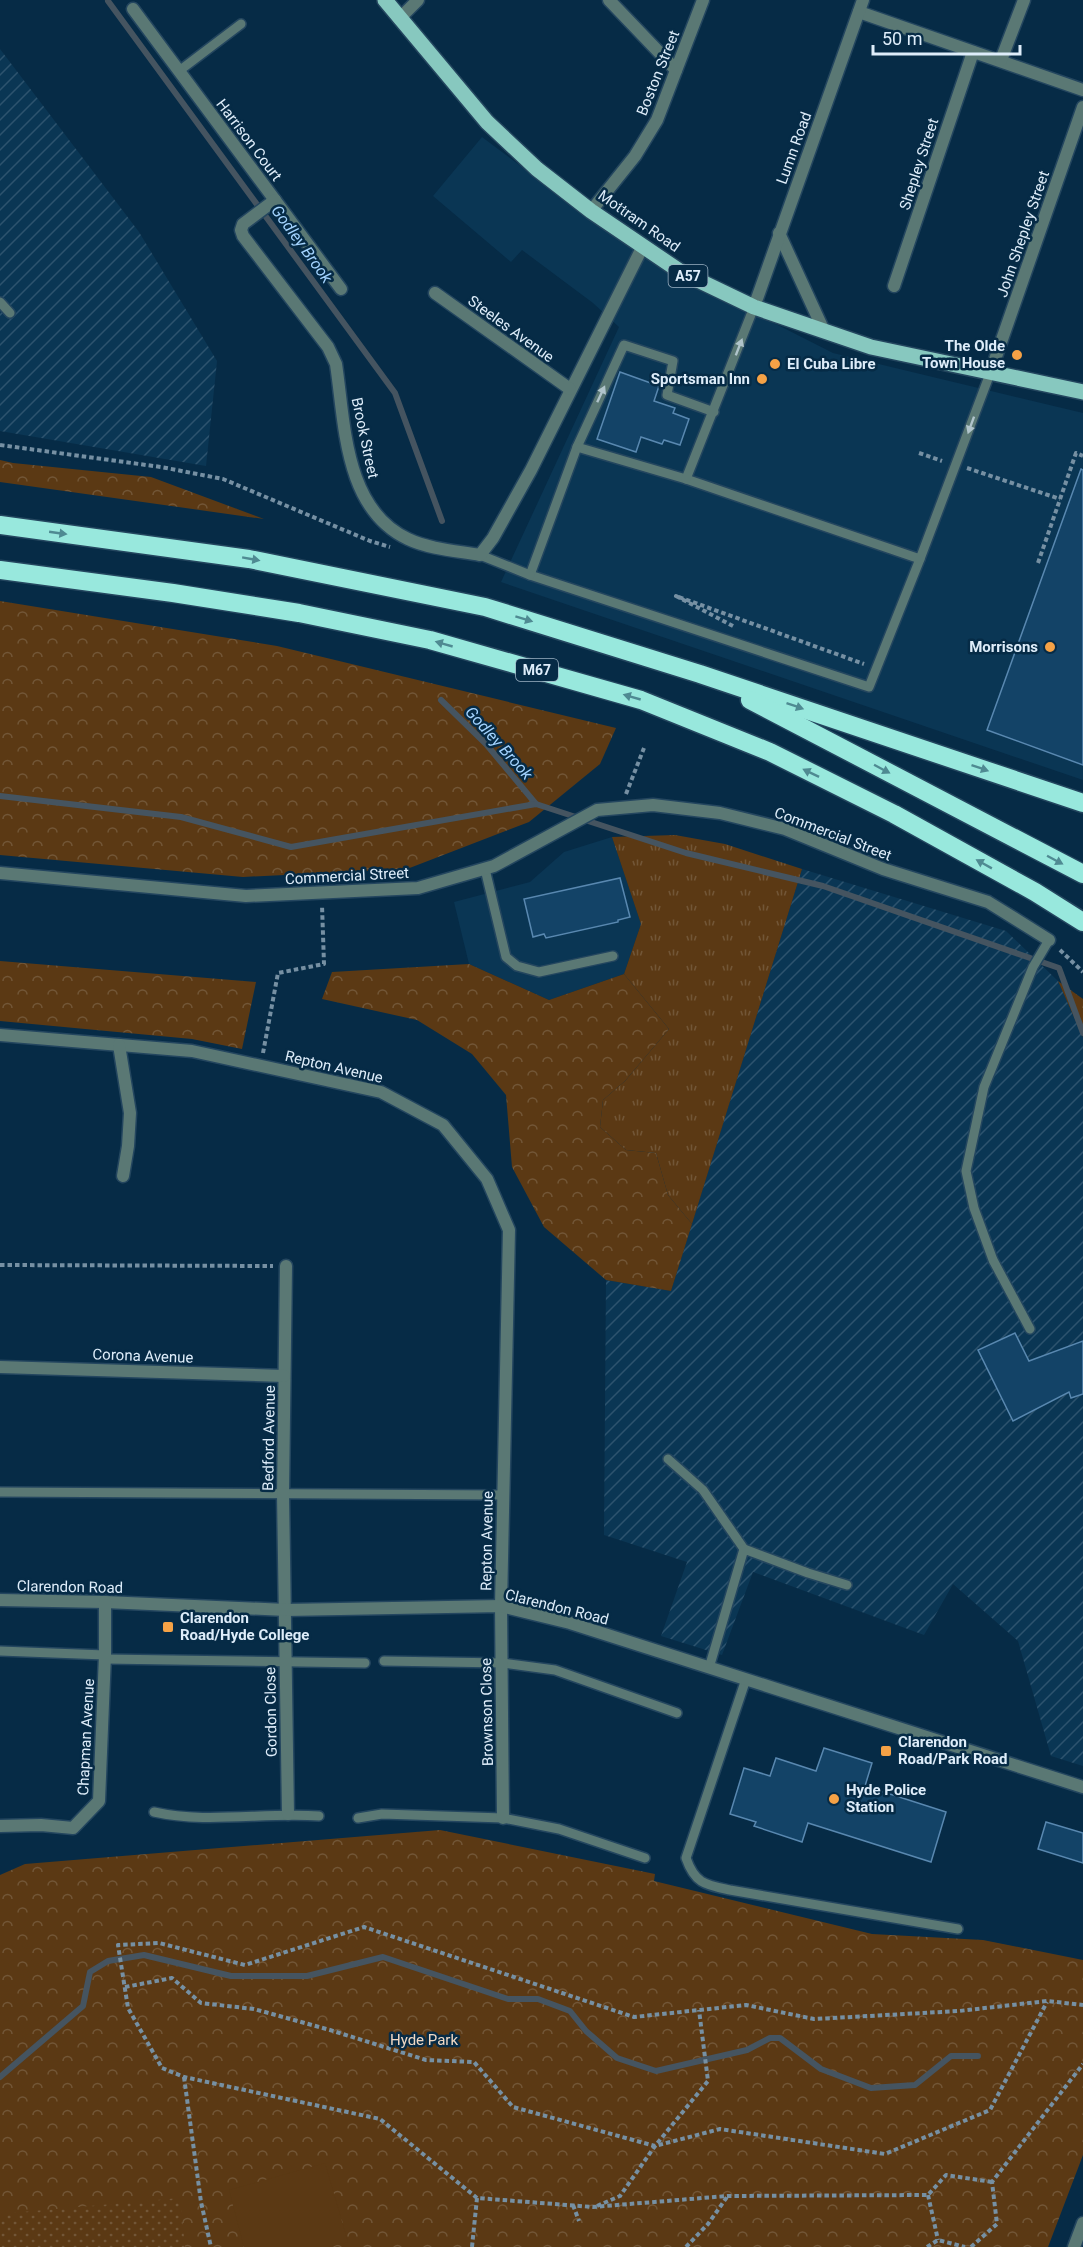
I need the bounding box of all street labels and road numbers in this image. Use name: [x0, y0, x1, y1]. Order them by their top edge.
street label: Boston Street: [633, 28, 683, 118]
street label: Harrison Court: [212, 95, 286, 185]
street label: Lumn Road: [773, 109, 815, 187]
street label: Shepley Street: [896, 116, 942, 212]
street label: John Shepley Street: [993, 168, 1053, 300]
street label: Mottram Road: [595, 186, 683, 256]
road number: A57: [668, 265, 708, 287]
street label: Steeles Avenue: [465, 292, 558, 366]
street label: Brook Street: [348, 396, 382, 480]
road number: M67: [516, 659, 558, 681]
street label: Commercial Street: [772, 803, 894, 865]
street label: Commercial Street: [285, 864, 410, 888]
street label: Repton Avenue: [283, 1047, 385, 1087]
street label: Corona Avenue: [92, 1345, 194, 1367]
street label: Bedford Avenue: [259, 1385, 279, 1491]
street label: Repton Avenue: [477, 1491, 497, 1591]
street label: Clarendon Road: [17, 1577, 123, 1597]
street label: Clarendon Road: [503, 1585, 611, 1629]
street label: Brownson Close: [477, 1658, 497, 1766]
street label: Gordon Close: [261, 1667, 281, 1757]
street label: Chapman Avenue: [74, 1678, 98, 1796]

